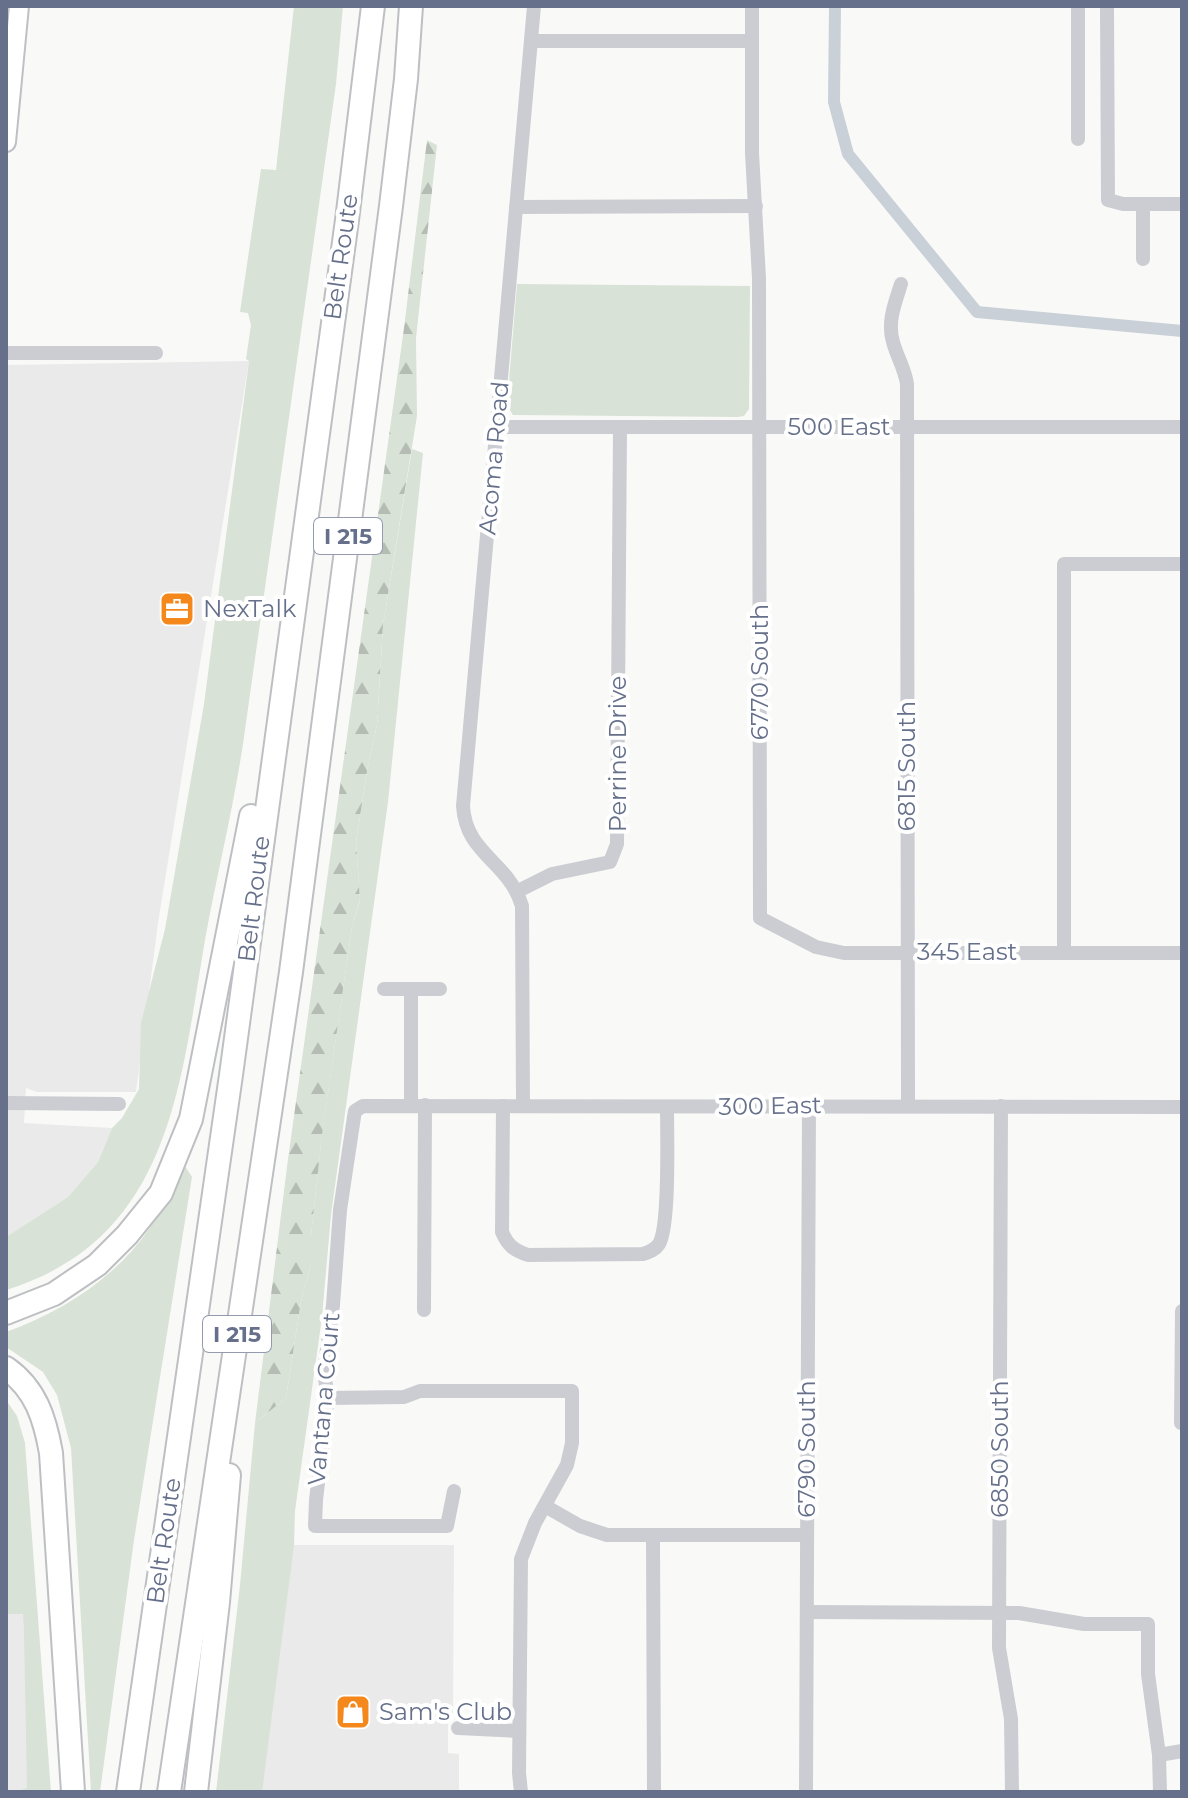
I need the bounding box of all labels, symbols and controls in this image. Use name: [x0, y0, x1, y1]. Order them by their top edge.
street label: Belt Route: [317, 192, 364, 322]
street label: Acoma Road: [472, 380, 515, 536]
street label: 500 East: [787, 412, 891, 441]
road number: I 215: [314, 518, 382, 554]
office icon: NexTalk: [158, 590, 196, 628]
place label: NexTalk: [203, 594, 297, 623]
street label: 6770 South: [745, 604, 774, 740]
street label: Perrine Drive: [603, 676, 632, 832]
street label: 6815 South: [892, 701, 921, 831]
street label: Belt Route: [231, 834, 276, 964]
street label: 345 East: [917, 937, 1018, 966]
street label: 300 East: [718, 1090, 822, 1121]
street label: Vantana Court: [302, 1311, 346, 1487]
road number: I 215: [203, 1316, 271, 1352]
street label: 6790 South: [792, 1380, 821, 1518]
street label: 6850 South: [985, 1380, 1014, 1518]
street label: Belt Route: [140, 1476, 187, 1606]
shop icon: Sam's Club: [334, 1693, 372, 1731]
place label: Sam's Club: [379, 1697, 512, 1726]

